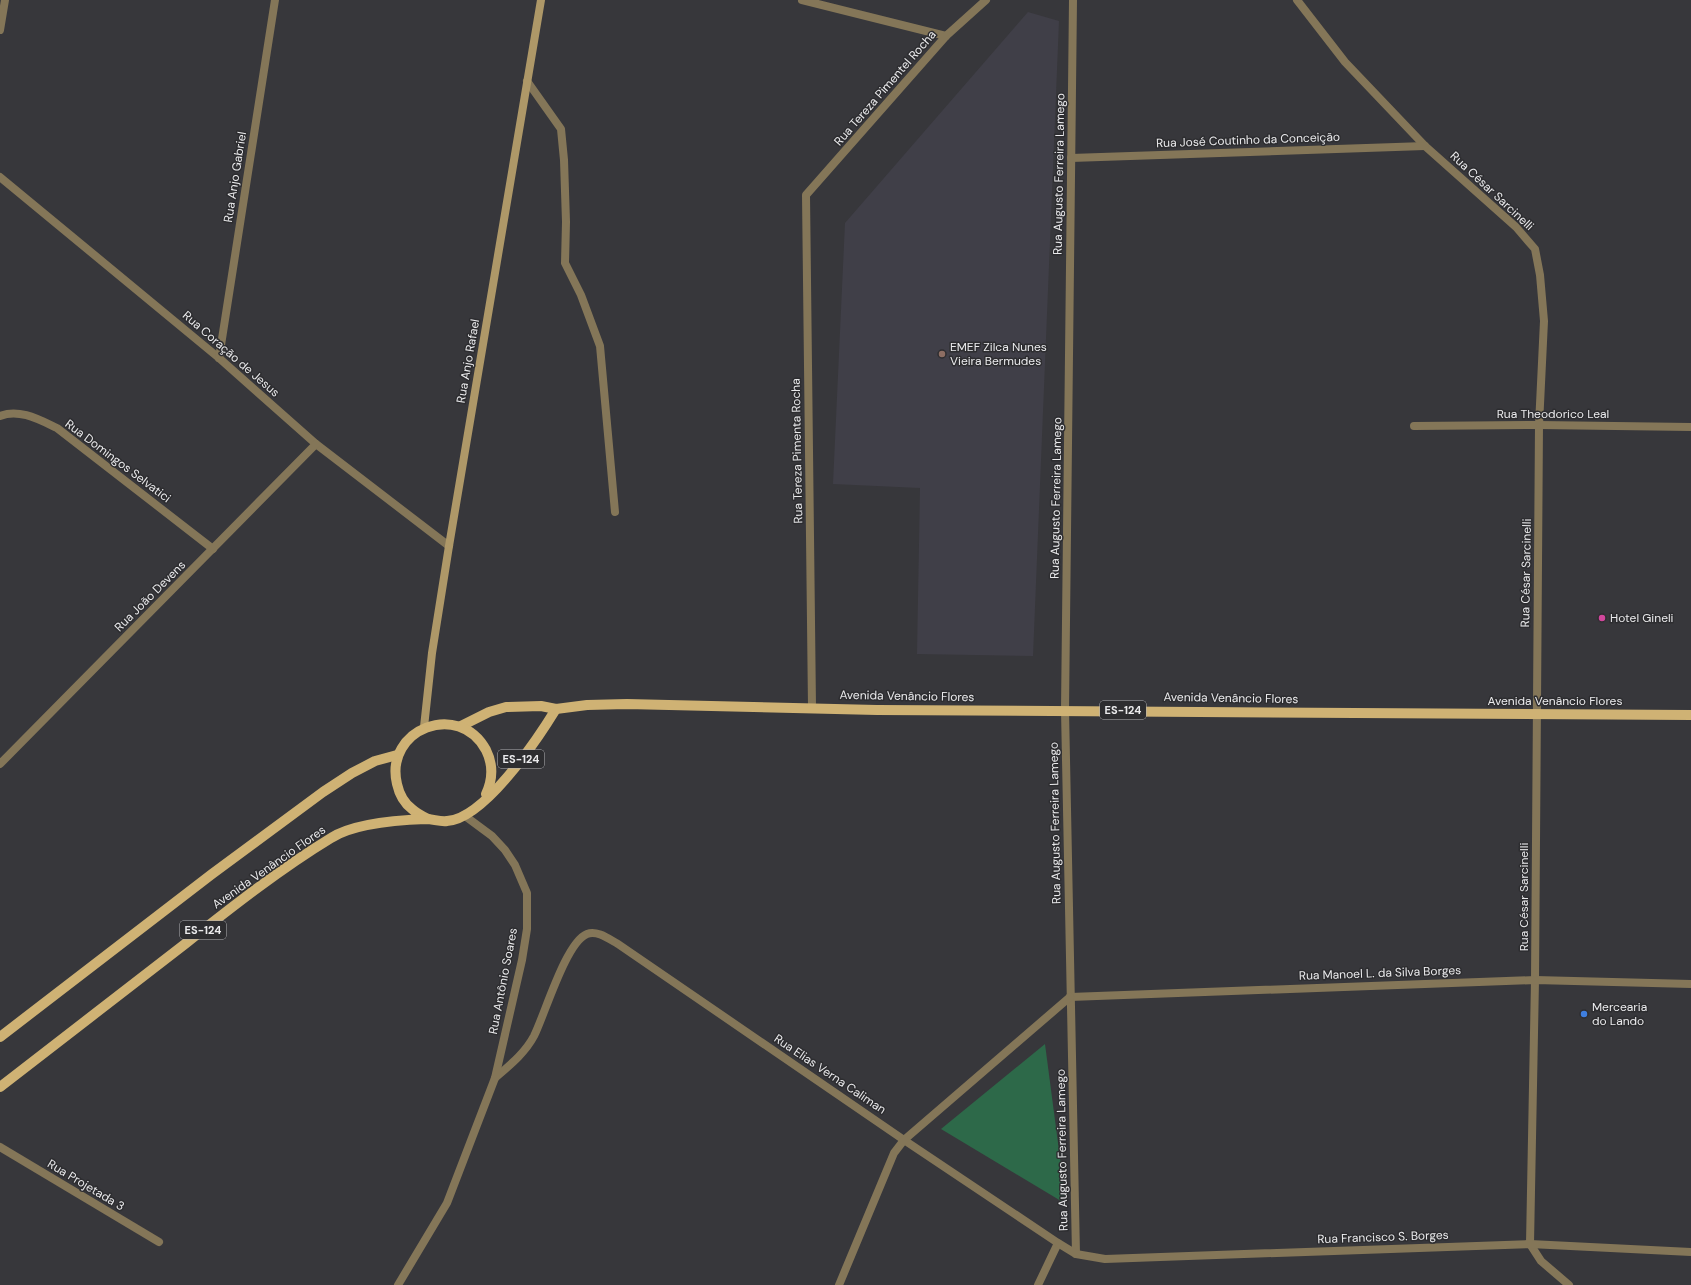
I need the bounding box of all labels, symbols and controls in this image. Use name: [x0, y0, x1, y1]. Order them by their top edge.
street label: Rua Tereza Pimentel Rocha: [830, 27, 940, 149]
street label: Rua Augusto Ferreira Lamego: [1050, 93, 1068, 255]
street label: Rua José Coutinho da Conceição: [1156, 129, 1340, 151]
street label: Rua Anjo Gabriel: [220, 130, 250, 224]
street label: Rua César Sarcinelli: [1447, 148, 1537, 234]
street label: Rua Coração de Jesus: [179, 307, 283, 401]
street label: Rua Anjo Rafael: [453, 318, 483, 404]
place label: EMEF Zilca Nunes Vieira Bermudes: [950, 339, 1047, 369]
marker: EMEF Zilca Nunes Vieira Bermudes: [937, 349, 947, 359]
street label: Rua Tereza Pimenta Rocha: [788, 378, 806, 524]
street label: Rua Theodorico Leal: [1497, 406, 1609, 422]
street label: Rua Domingos Selvatici: [62, 416, 174, 506]
street label: Rua Augusto Ferreira Lamego: [1047, 417, 1065, 579]
street label: Rua César Sarcinelli: [1517, 518, 1535, 627]
street label: Rua João Devens: [111, 557, 189, 635]
place label: Hotel Gineli: [1610, 610, 1674, 626]
marker: Hotel Gineli: [1597, 613, 1607, 623]
street label: Avenida Venâncio Flores: [839, 687, 975, 705]
street label: Avenida Venâncio Flores: [1163, 689, 1299, 707]
street label: Avenida Venâncio Flores: [1488, 693, 1622, 709]
road number: ES-124: [1100, 701, 1146, 719]
street label: Rua Augusto Ferreira Lamego: [1046, 742, 1064, 904]
road number: ES-124: [498, 750, 544, 768]
street label: Avenida Venâncio Flores: [209, 822, 329, 912]
street label: Rua César Sarcinelli: [1516, 843, 1532, 951]
road number: ES-124: [180, 921, 226, 939]
street label: Rua Antônio Soares: [485, 926, 521, 1036]
street label: Rua Manoel L. da Silva Borges: [1299, 962, 1461, 984]
place label: Mercearia do Lando: [1592, 999, 1647, 1029]
marker: Mercearia do Lando: [1579, 1009, 1589, 1019]
street label: Rua Elias Verna Caliman: [771, 1031, 889, 1118]
street label: Rua Augusto Ferreira Lamego: [1053, 1069, 1071, 1231]
street label: Rua Projetada 3: [45, 1156, 127, 1214]
street label: Rua Francisco S. Borges: [1317, 1227, 1449, 1247]

